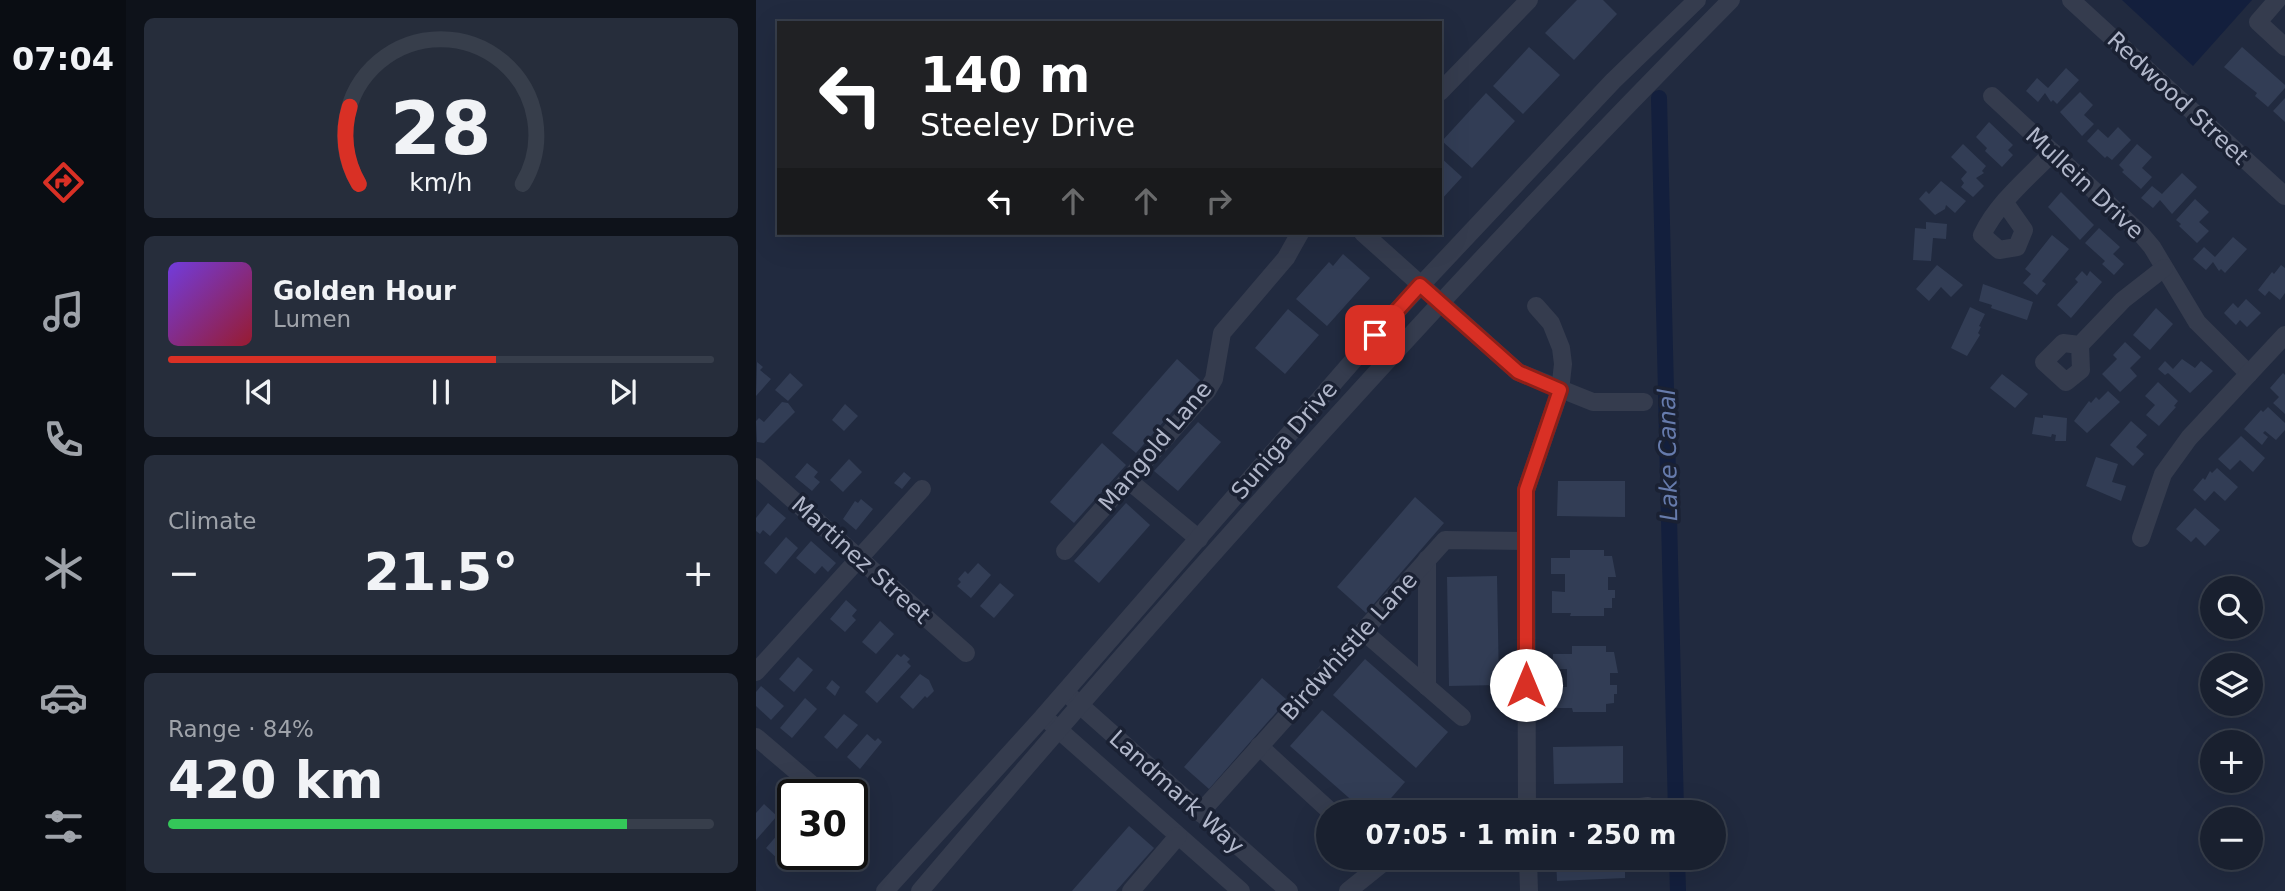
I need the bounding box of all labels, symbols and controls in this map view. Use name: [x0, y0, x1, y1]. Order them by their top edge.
street label: Redwood Street: [2102, 26, 2254, 170]
text: 07:04: [12, 40, 114, 78]
text: 140 m: [920, 47, 1090, 104]
icon: left: [805, 49, 896, 140]
text: 28: [390, 87, 492, 172]
text: Steeley Drive: [920, 106, 1135, 144]
street label: Mullein Drive: [2021, 122, 2149, 244]
icon: directions: [39, 158, 88, 207]
text: km/h: [409, 168, 473, 197]
icon: left: [981, 182, 1019, 220]
icon: ahead: [1054, 182, 1092, 220]
icon: ahead: [1127, 182, 1165, 220]
icon: right: [1200, 182, 1238, 220]
text: Golden Hour: [273, 276, 456, 306]
icon: music: [39, 287, 88, 336]
pin: [1345, 305, 1405, 365]
text: Lumen: [273, 306, 351, 332]
icon: arrive: [1356, 316, 1394, 354]
icon: previous: [240, 373, 278, 411]
icon: pause: [422, 373, 460, 411]
icon: next: [604, 373, 642, 411]
street label: Mangold Lane: [1093, 376, 1217, 516]
street label: Suniga Drive: [1226, 376, 1342, 504]
water label: Lake Canal: [1653, 388, 1683, 521]
icon: phone: [39, 415, 88, 464]
street label: Martinez Street: [787, 491, 935, 629]
text: Climate: [168, 508, 257, 534]
text: 21.5°: [364, 542, 518, 602]
icon: climate: [39, 544, 88, 593]
text: −: [168, 551, 200, 595]
text: +: [682, 551, 714, 595]
street label: Birdwhistle Lane: [1276, 567, 1422, 725]
map controls: [2200, 576, 2263, 870]
button: search: [2200, 576, 2263, 639]
position arrow: [1489, 648, 1563, 722]
button: layers: [2200, 653, 2263, 716]
icon: car: [39, 673, 88, 722]
text: Range · 84%: [168, 716, 314, 742]
street label: Landmark Way: [1105, 725, 1249, 859]
button: +: [2200, 730, 2263, 793]
text: 420 km: [168, 750, 383, 810]
speed limit sign: 30: [777, 779, 868, 870]
icon: filters: [39, 802, 88, 851]
button: −: [2200, 807, 2263, 870]
text: 07:05 · 1 min · 250 m: [1366, 820, 1676, 850]

